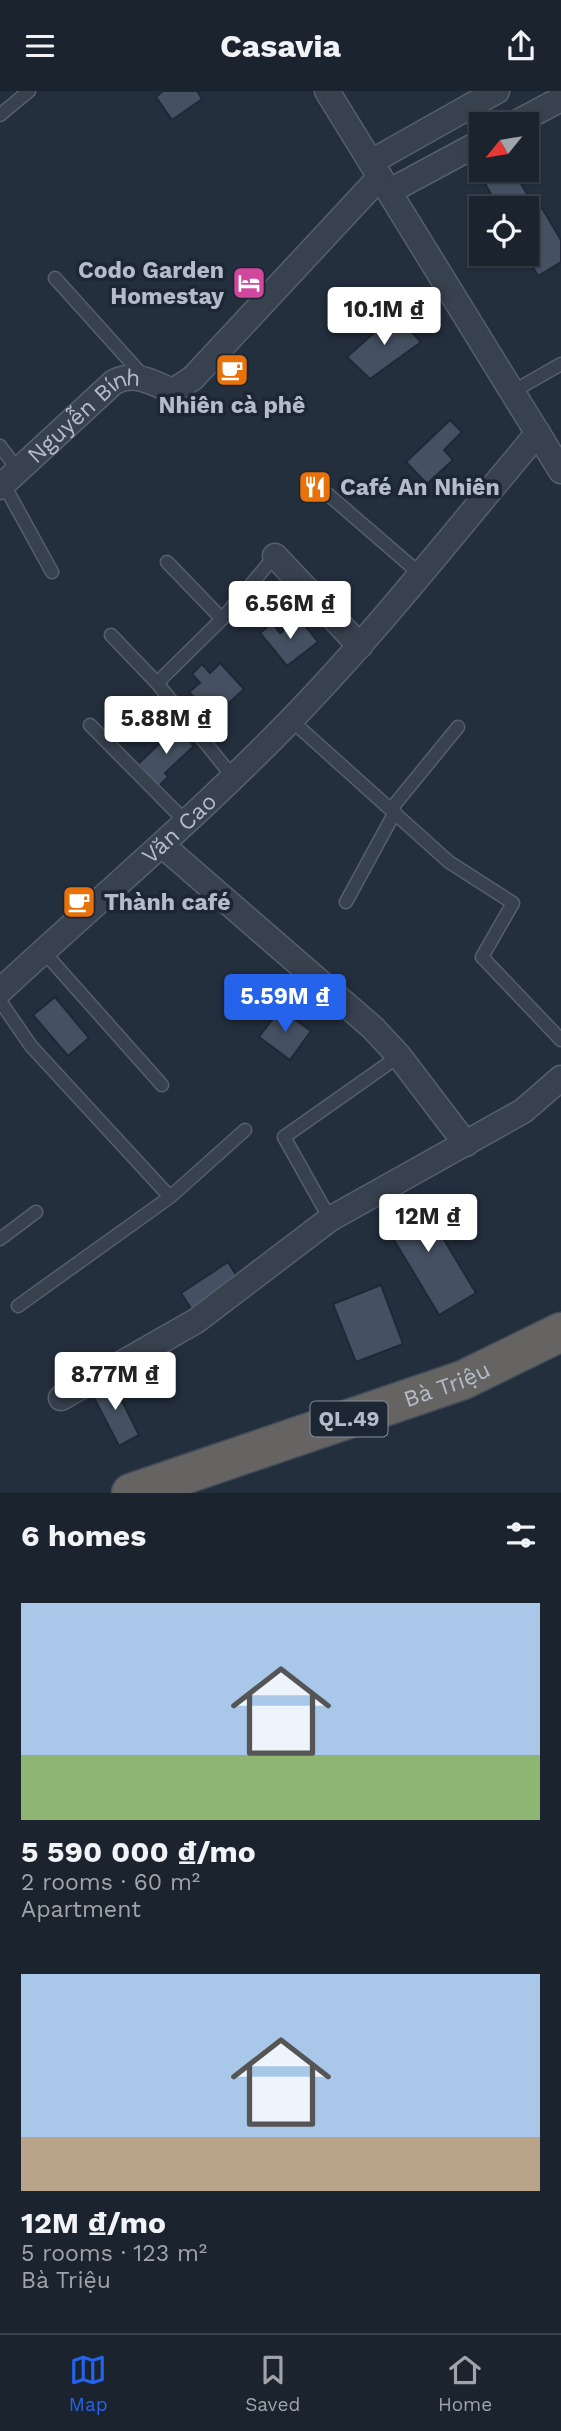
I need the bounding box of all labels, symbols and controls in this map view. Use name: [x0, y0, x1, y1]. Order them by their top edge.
icon: menu: [21, 27, 59, 65]
text: Casavia: [220, 27, 341, 65]
icon: share: [502, 27, 540, 65]
north arrow: [469, 112, 539, 182]
map controls: [469, 112, 539, 266]
button: locate: [469, 196, 539, 266]
place label: Codo Garden Homestay: [78, 257, 224, 310]
hotel icon: Codo Garden Homestay: [230, 264, 268, 302]
pin: 10.1M ₫: [319, 287, 449, 347]
text: 10.1M ₫: [344, 296, 424, 323]
cafe icon: Nhiên cà phê: [213, 351, 251, 389]
street label: Nguyễn Bính: [22, 364, 141, 469]
place label: Nhiên cà phê: [159, 392, 305, 419]
restaurant icon: Café An Nhiên: [296, 468, 334, 506]
place label: Café An Nhiên: [340, 474, 500, 501]
pin: 6.56M ₫: [225, 581, 355, 641]
text: 6.56M ₫: [245, 590, 335, 617]
pin: 5.88M ₫: [101, 697, 231, 756]
text: 5.88M ₫: [121, 705, 211, 732]
street label: Văn Cao: [137, 788, 222, 869]
cafe icon: Thành café: [60, 883, 98, 921]
place label: Thành café: [104, 889, 231, 916]
pin: 5.59M ₫: [220, 975, 350, 1034]
text: 5.59M ₫: [240, 983, 330, 1010]
pin: 12M ₫: [379, 1195, 477, 1254]
text: 12M ₫: [395, 1203, 461, 1230]
pin: 8.77M ₫: [50, 1353, 180, 1412]
street label: Bà Triệu: [400, 1356, 495, 1413]
text: 8.77M ₫: [71, 1361, 159, 1388]
road number: QL.49: [310, 1401, 388, 1437]
icon: filters: [502, 1516, 540, 1554]
text: 6 homes: [21, 1518, 146, 1553]
icon: home: [218, 1648, 344, 1774]
text: 5 590 000 ₫/mo: [21, 1834, 256, 1869]
text: 2 rooms · 60 m²: [21, 1869, 200, 1896]
text: Apartment: [21, 1896, 141, 1923]
icon: home: [218, 2019, 344, 2145]
text: 12M ₫/mo: [21, 2205, 166, 2240]
text: 5 rooms · 123 m²: [21, 2240, 207, 2267]
text: Bà Triệu: [21, 2267, 111, 2294]
tab: Map: [69, 2351, 108, 2416]
tab: Saved: [245, 2351, 300, 2416]
tab: Home: [438, 2351, 492, 2416]

